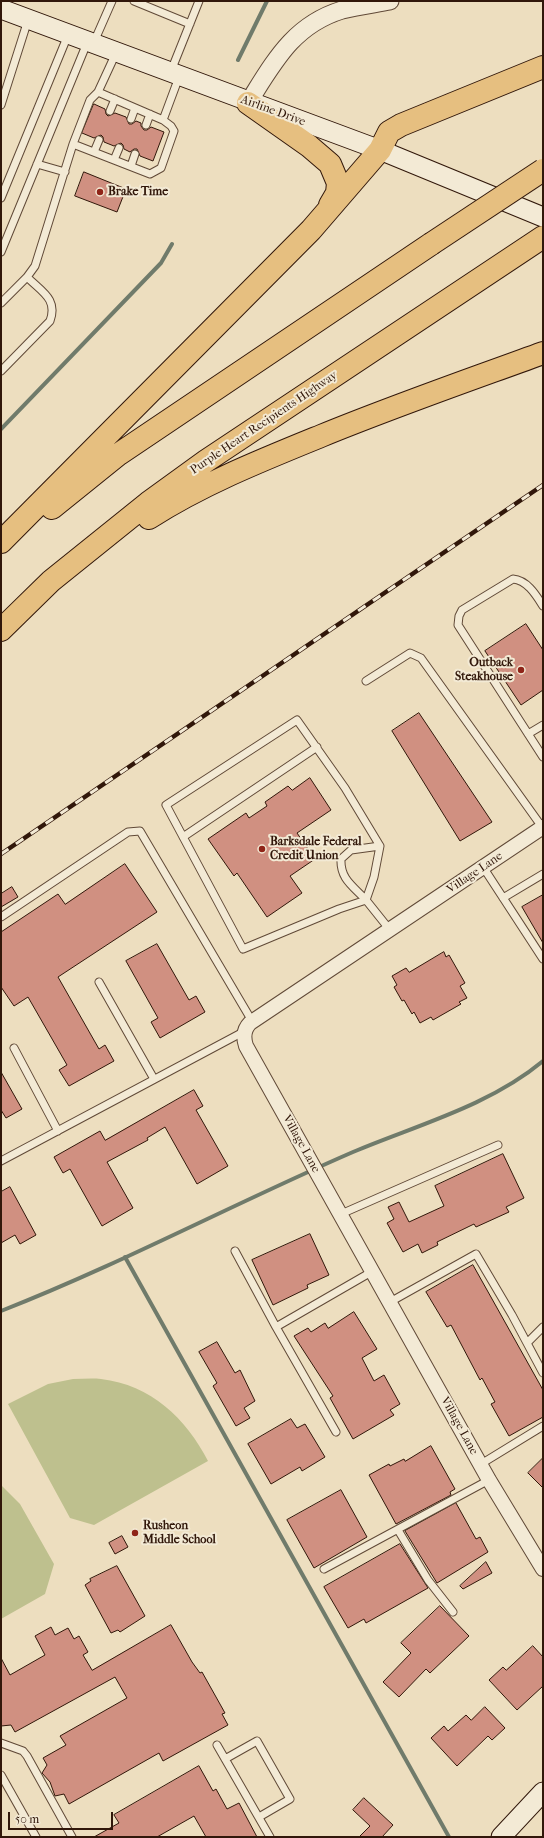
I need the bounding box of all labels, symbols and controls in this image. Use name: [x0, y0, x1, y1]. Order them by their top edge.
street label: Airline Drive: [239, 93, 307, 129]
place label: Brake Time: [108, 185, 168, 199]
marker: Brake Time: [95, 187, 105, 197]
street label: Purple Heart Recipients Highway: [188, 368, 340, 478]
place label: Outback Steakhouse: [455, 656, 513, 684]
marker: Outback Steakhouse: [516, 665, 526, 675]
place label: Barksdale Federal Credit Union: [270, 835, 362, 863]
marker: Barksdale Federal Credit Union: [257, 844, 267, 854]
street label: Village Lane: [444, 849, 506, 897]
street label: Village Lane: [279, 1112, 323, 1176]
street label: Village Lane: [437, 1394, 481, 1458]
place label: Rusheon Middle School: [143, 1519, 216, 1547]
marker: Rusheon Middle School: [130, 1528, 140, 1538]
scale bar: [10, 1804, 115, 1830]
text: 50 m: [15, 1812, 39, 1826]

